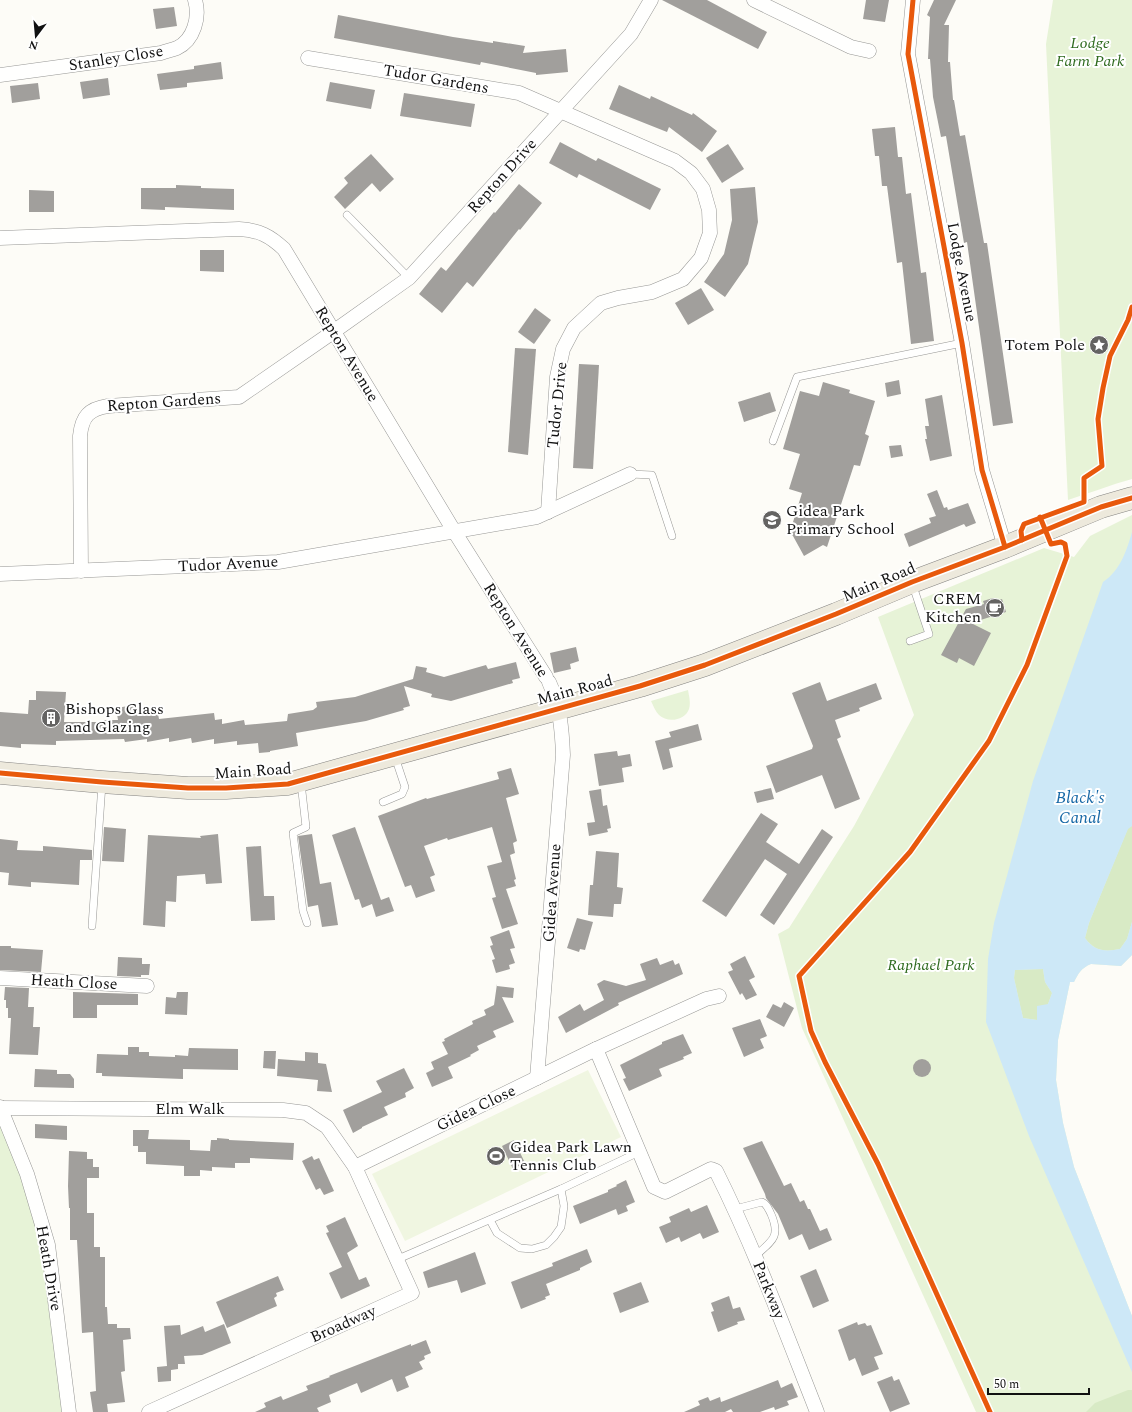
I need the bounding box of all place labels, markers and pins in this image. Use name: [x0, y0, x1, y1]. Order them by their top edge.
place label: Totem Pole: [1004, 333, 1085, 357]
place icon: Totem Pole: [1088, 334, 1110, 356]
place label: Gidea Park Primary School: [786, 499, 895, 541]
school or university icon: Gidea Park Primary School: [761, 509, 783, 531]
place label: CREM Kitchen: [925, 587, 981, 629]
cafe icon: CREM Kitchen: [984, 597, 1006, 619]
place label: Bishops Glass and Glazing: [65, 697, 164, 739]
building icon: Bishops Glass and Glazing: [40, 707, 62, 729]
place label: Gidea Park Lawn Tennis Club: [510, 1135, 632, 1177]
sports icon: Gidea Park Lawn Tennis Club: [485, 1145, 507, 1167]

